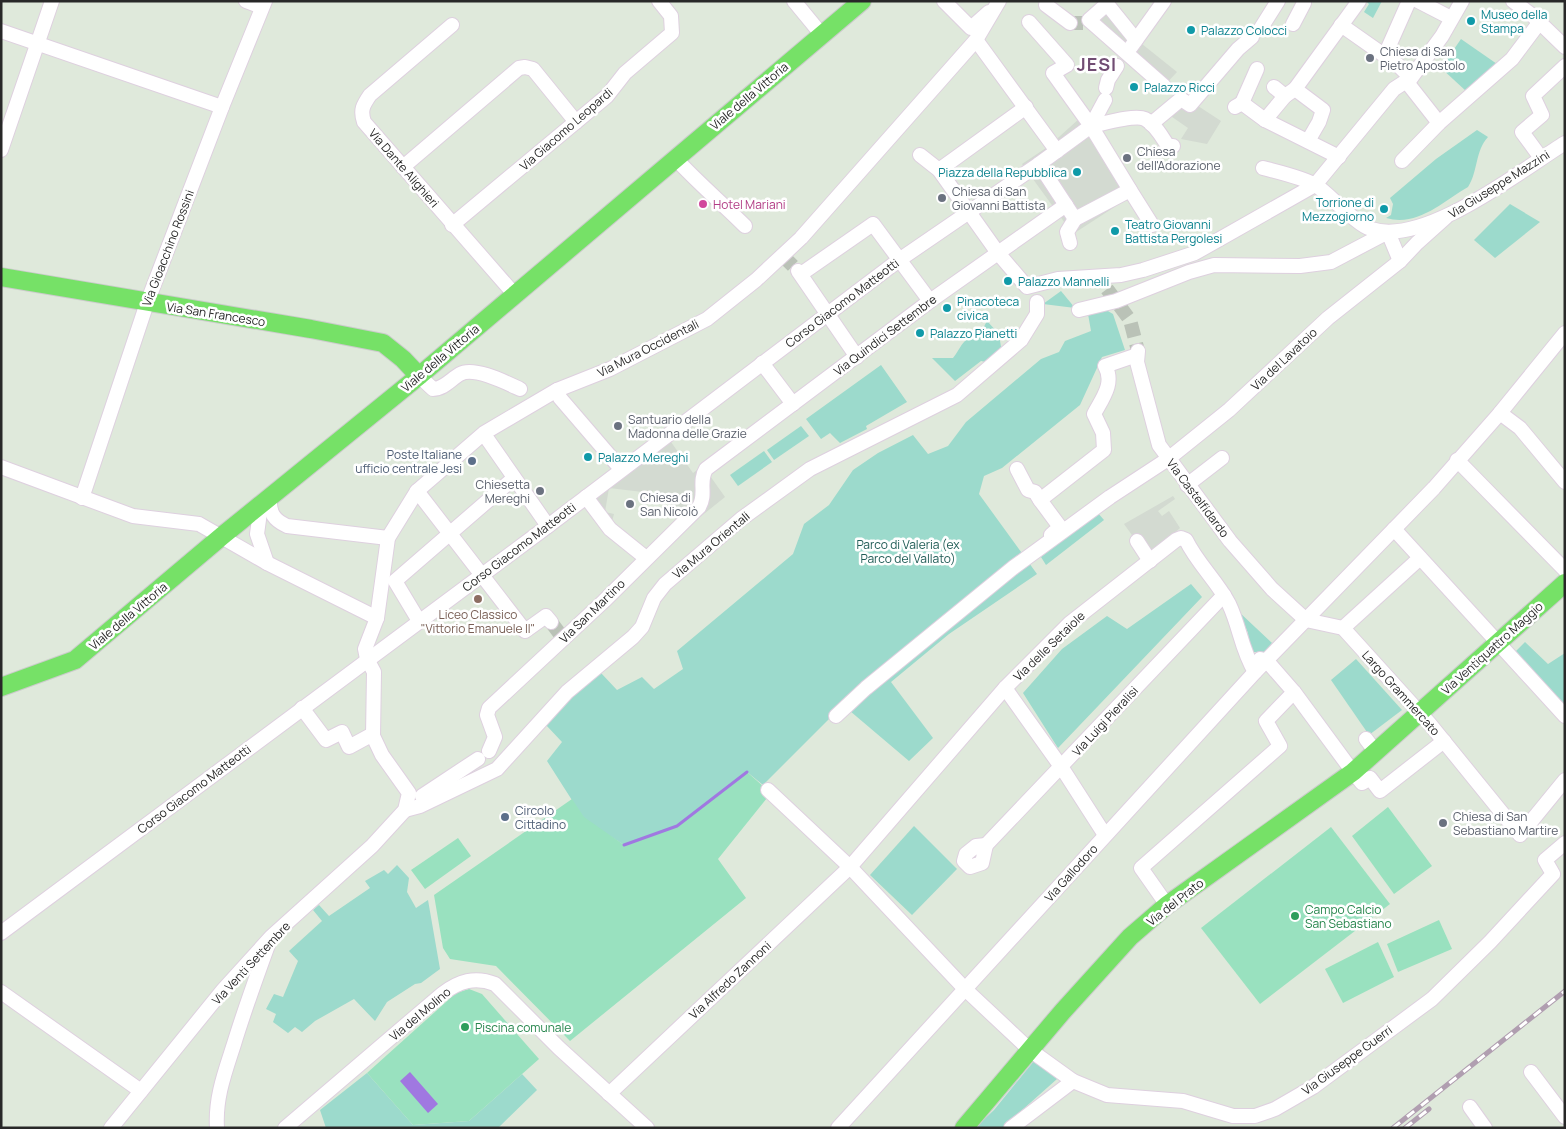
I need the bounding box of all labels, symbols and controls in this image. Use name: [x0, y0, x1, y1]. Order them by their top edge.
place label: Museo della Stampa: [1481, 6, 1547, 37]
marker: Museo della Stampa: [1465, 15, 1477, 27]
place label: Palazzo Colocci: [1201, 22, 1287, 39]
marker: Palazzo Colocci: [1185, 24, 1197, 36]
place label: Chiesa di San Pietro Apostolo: [1380, 43, 1465, 74]
district label: JESI: [1077, 52, 1117, 76]
marker: Chiesa di San Pietro Apostolo: [1364, 52, 1376, 64]
street label: Viale della Vittoria: [706, 58, 792, 134]
place label: Palazzo Ricci: [1144, 79, 1215, 96]
marker: Palazzo Ricci: [1128, 81, 1140, 93]
street label: Via Giacomo Leopardi: [516, 84, 616, 174]
street label: Via Dante Alighieri: [365, 125, 443, 211]
place label: Chiesa dell'Adorazione: [1137, 143, 1220, 174]
street label: Via Giuseppe Mazzini: [1445, 146, 1553, 222]
marker: Chiesa dell'Adorazione: [1121, 152, 1133, 164]
place label: Piazza della Repubblica: [938, 164, 1067, 181]
marker: Piazza della Repubblica: [1071, 166, 1083, 178]
place label: Chiesa di San Giovanni Battista: [952, 183, 1045, 214]
street label: Via Gioacchino Rossini: [138, 187, 198, 309]
marker: Chiesa di San Giovanni Battista: [936, 192, 948, 204]
place label: Torrione di Mezzogiorno: [1302, 194, 1374, 225]
place label: Hotel Mariani: [713, 196, 786, 213]
marker: Hotel Mariani: [697, 198, 709, 210]
marker: Torrione di Mezzogiorno: [1378, 203, 1390, 215]
place label: Teatro Giovanni Battista Pergolesi: [1125, 216, 1222, 247]
marker: Teatro Giovanni Battista Pergolesi: [1109, 225, 1121, 237]
street label: Corso Giacomo Matteotti: [782, 255, 902, 351]
place label: Palazzo Mannelli: [1018, 273, 1109, 290]
marker: Palazzo Mannelli: [1002, 275, 1014, 287]
street label: Via Quindici Settembre: [830, 291, 940, 379]
place label: Pinacoteca civica: [957, 293, 1019, 324]
street label: Via San Francesco: [165, 298, 267, 330]
marker: Pinacoteca civica: [941, 302, 953, 314]
street label: Via Mura Occidentali: [594, 315, 702, 381]
street label: Viale della Vittoria: [397, 320, 483, 396]
street label: Via del Lavatoio: [1247, 324, 1321, 394]
place label: Palazzo Pianetti: [930, 325, 1017, 342]
marker: Palazzo Pianetti: [914, 327, 926, 339]
place label: Santuario della Madonna delle Grazie: [628, 411, 747, 442]
marker: Santuario della Madonna delle Grazie: [612, 420, 624, 432]
place label: Poste Italiane ufficio centrale Jesi: [355, 446, 462, 477]
place label: Palazzo Mereghi: [598, 449, 688, 466]
marker: Palazzo Mereghi: [582, 451, 594, 463]
marker: Poste Italiane ufficio centrale Jesi: [466, 455, 478, 467]
street label: Via Castelfidardo: [1163, 455, 1233, 541]
place label: Chiesetta Mereghi: [476, 476, 530, 507]
marker: Chiesetta Mereghi: [534, 485, 546, 497]
place label: Chiesa di San Nicolò: [640, 489, 698, 520]
marker: Chiesa di San Nicolò: [624, 498, 636, 510]
street label: Corso Giacomo Matteotti: [459, 499, 579, 595]
street label: Via Mura Orientali: [669, 508, 753, 582]
park label: Parco di Valeria (ex Parco del Vallato): [856, 536, 960, 567]
street label: Via San Martino: [555, 575, 629, 647]
street label: Viale della Vittoria: [85, 578, 171, 654]
marker: Liceo Classico "Vittorio Emanuele II": [472, 593, 484, 605]
street label: Via Ventiquattro Maggio: [1438, 598, 1546, 698]
place label: Liceo Classico "Vittorio Emanuele II": [421, 606, 535, 637]
street label: Via delle Setaiole: [1009, 607, 1089, 685]
street label: Largo Grammercato: [1358, 647, 1444, 739]
street label: Via Luigi Pieralisi: [1068, 682, 1142, 760]
street label: Corso Giacomo Matteotti: [134, 741, 254, 837]
place label: Circolo Cittadino: [515, 802, 566, 833]
place label: Chiesa di San Sebastiano Martire: [1453, 808, 1558, 839]
marker: Circolo Cittadino: [499, 811, 511, 823]
marker: Chiesa di San Sebastiano Martire: [1437, 817, 1449, 829]
street label: Via Gallodoro: [1041, 840, 1101, 906]
street label: Via del Prato: [1143, 874, 1207, 930]
place label: Campo Calcio San Sebastiano: [1305, 901, 1392, 932]
marker: Campo Calcio San Sebastiano: [1289, 910, 1301, 922]
street label: Via Venti Settembre: [208, 918, 294, 1008]
street label: Via Alfredo Zannoni: [685, 937, 775, 1023]
street label: Via del Molino: [386, 983, 454, 1045]
place label: Piscina comunale: [475, 1019, 571, 1036]
marker: Piscina comunale: [459, 1021, 471, 1033]
street label: Via Giuseppe Guerri: [1298, 1021, 1396, 1099]

